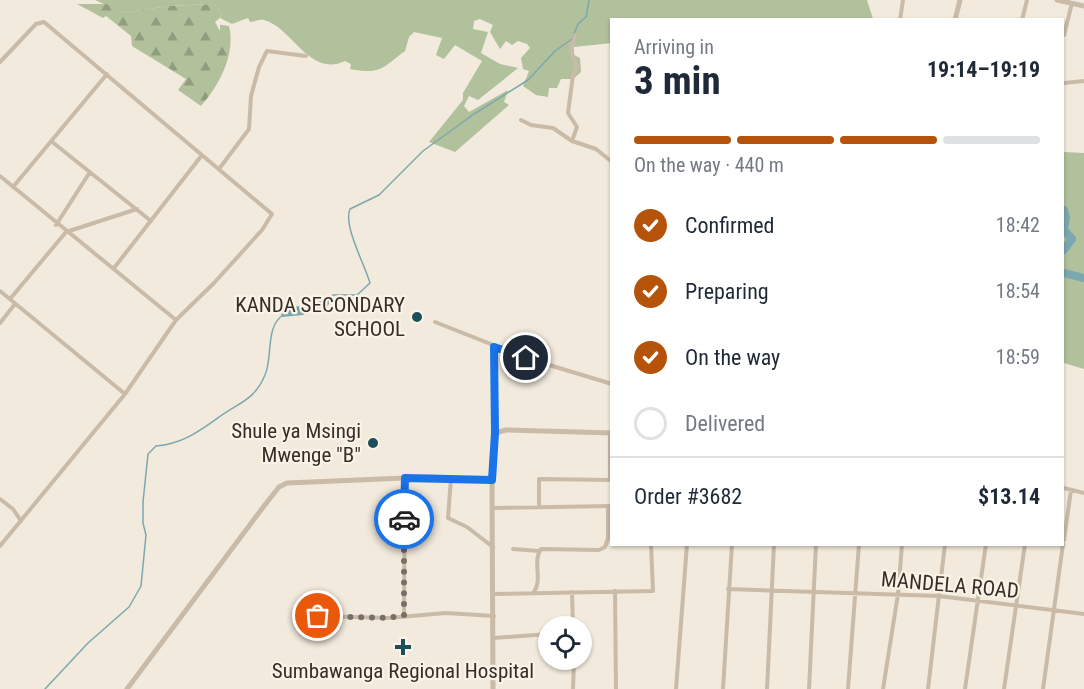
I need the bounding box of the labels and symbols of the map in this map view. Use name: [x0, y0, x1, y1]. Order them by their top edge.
place label: KANDA SECONDARY SCHOOL: [235, 293, 405, 341]
marker: KANDA SECONDARY SCHOOL: [410, 310, 424, 324]
pin: [500, 332, 551, 383]
place label: Shule ya Msingi Mwenge "B": [231, 419, 361, 467]
marker: Shule ya Msingi Mwenge "B": [366, 436, 380, 450]
courier: [374, 489, 434, 549]
street label: MANDELA ROAD: [880, 567, 1020, 603]
pin: [292, 590, 343, 641]
marker: Sumbawanga Regional Hospital: [394, 638, 412, 656]
place label: Sumbawanga Regional Hospital: [272, 659, 534, 683]

